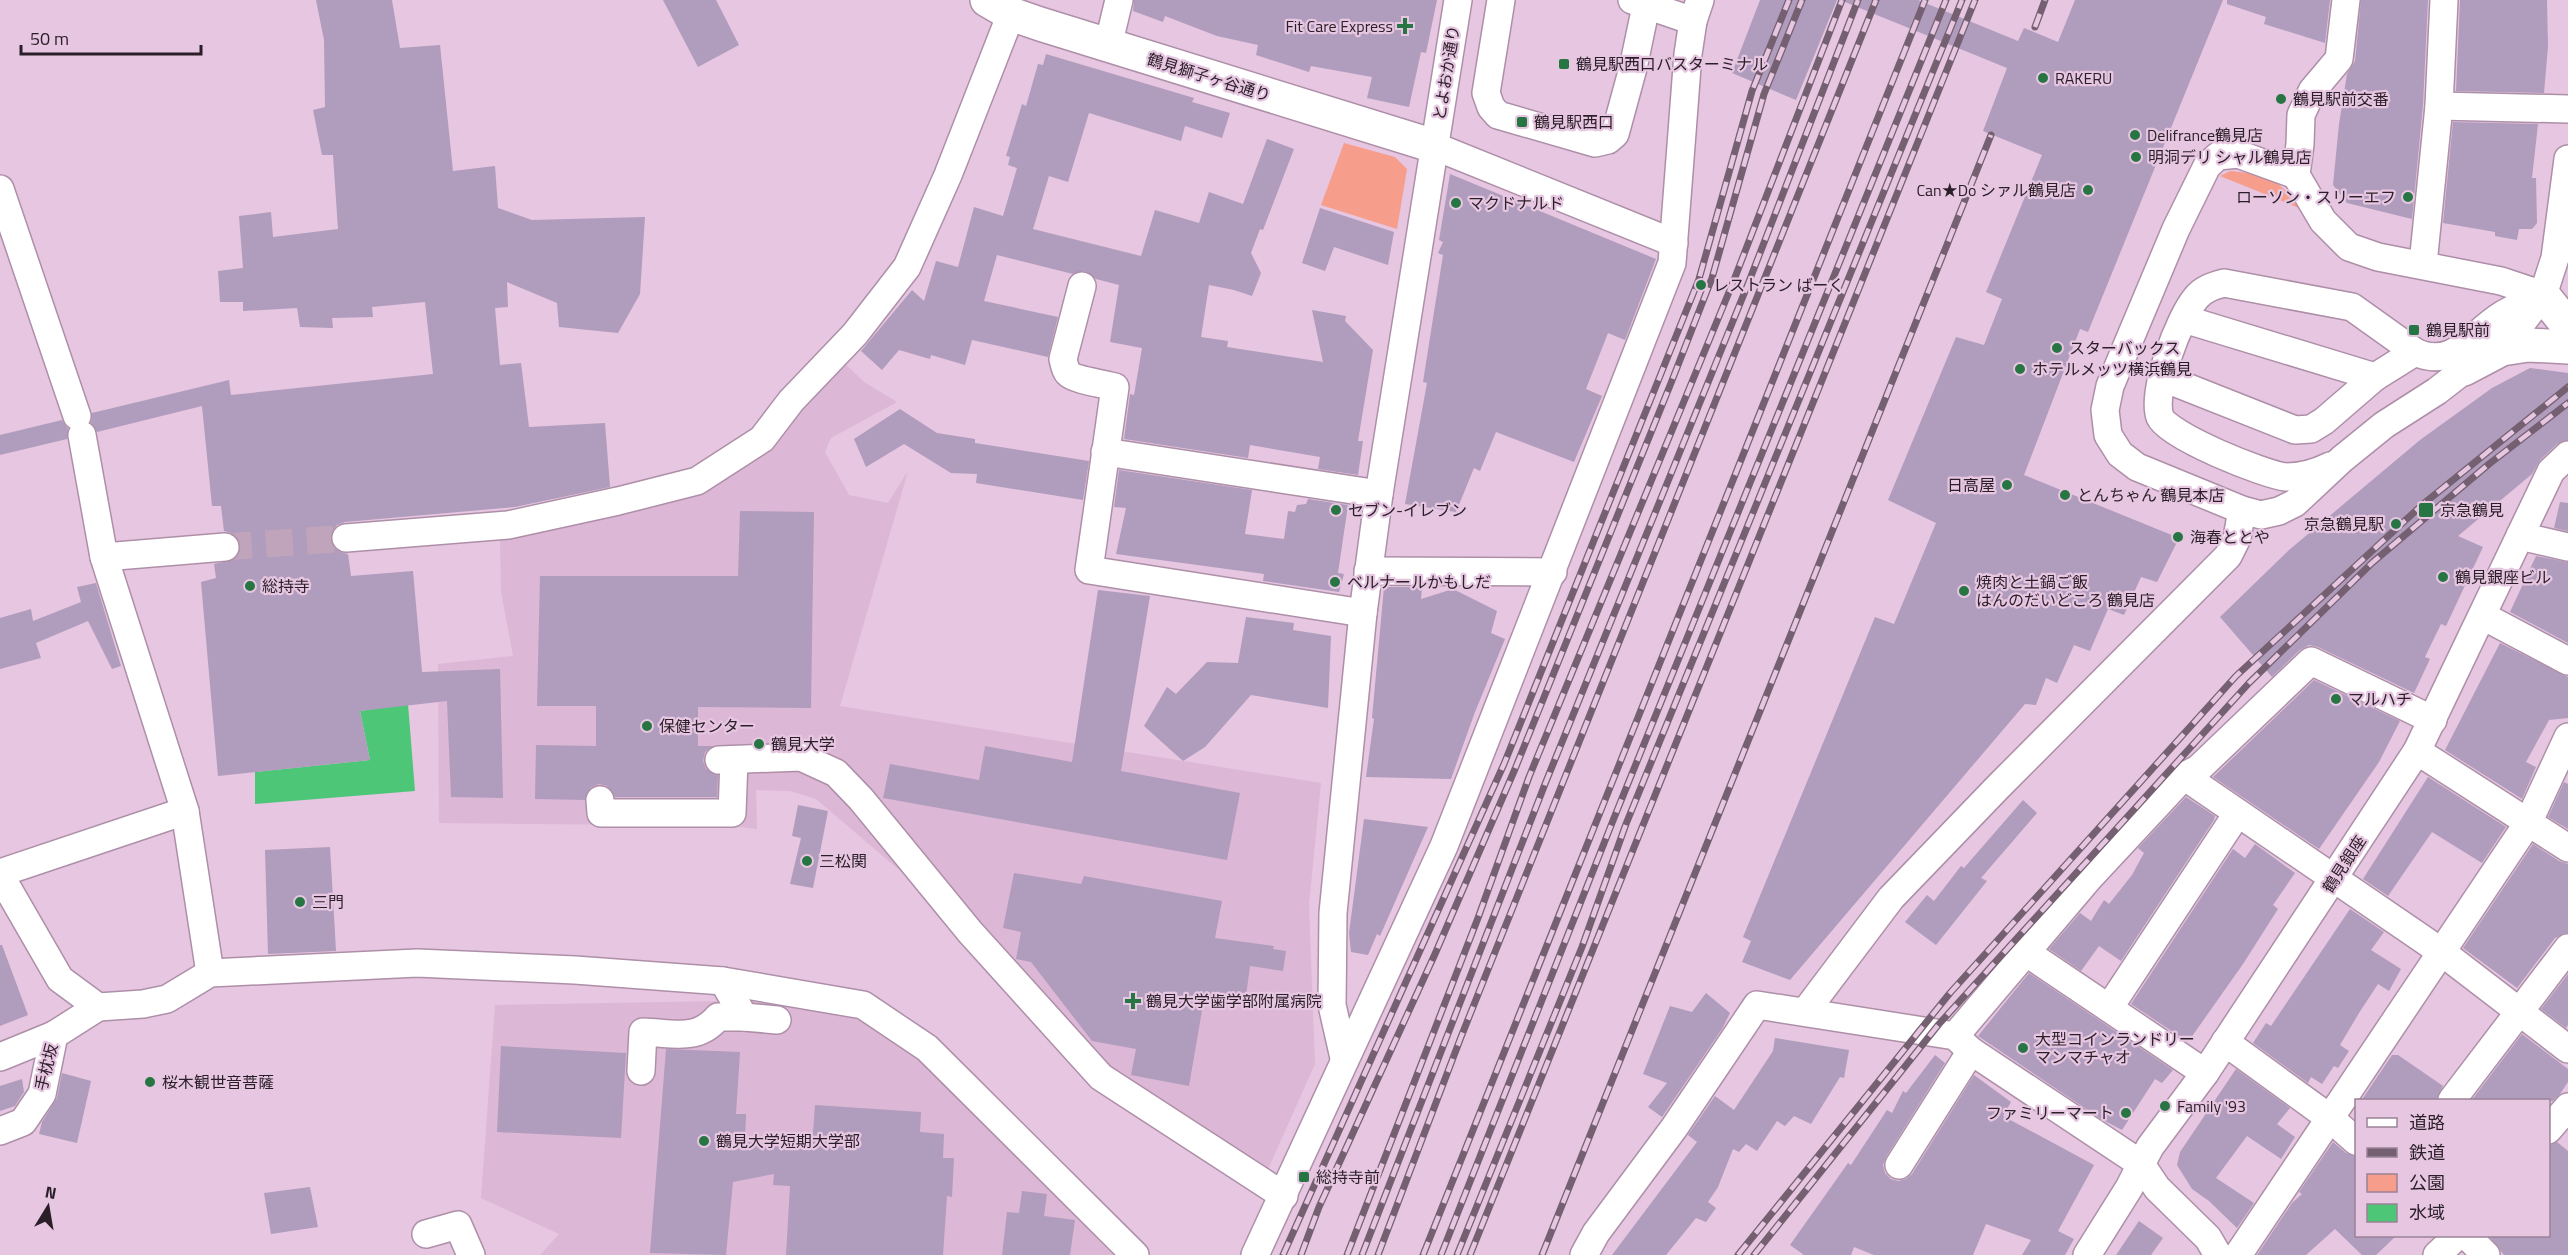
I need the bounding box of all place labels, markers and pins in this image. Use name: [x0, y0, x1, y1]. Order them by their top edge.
place label: Fit Care Express: [1285, 14, 1393, 38]
marker: Fit Care Express: [1398, 19, 1412, 33]
place label: 鶴見駅西口バスターミナル: [1576, 52, 1768, 76]
marker: 鶴見駅西口バスターミナル: [1557, 57, 1571, 71]
place label: RAKERU: [2055, 66, 2112, 90]
marker: RAKERU: [2036, 71, 2050, 85]
place label: 鶴見駅前交番: [2293, 87, 2389, 111]
marker: 鶴見駅前交番: [2274, 92, 2288, 106]
place label: 鶴見駅西口: [1534, 110, 1614, 134]
marker: 鶴見駅西口: [1515, 115, 1529, 129]
place label: Delifrance鶴見店: [2147, 123, 2263, 147]
marker: Delifrance鶴見店: [2128, 128, 2142, 142]
place label: 明洞デリ シャル鶴見店: [2148, 145, 2312, 169]
marker: 明洞デリ シャル鶴見店: [2129, 150, 2143, 164]
place label: Can★Do シァル鶴見店: [1916, 178, 2076, 202]
marker: Can★Do シァル鶴見店: [2081, 183, 2095, 197]
place label: ローソン・スリーエフ: [2236, 185, 2396, 209]
marker: ローソン・スリーエフ: [2401, 190, 2415, 204]
place label: マクドナルド: [1468, 191, 1564, 215]
marker: マクドナルド: [1449, 196, 1463, 210]
place label: レストラン ばーく: [1713, 273, 1845, 297]
marker: レストラン ばーく: [1694, 278, 1708, 292]
place label: 鶴見駅前: [2426, 318, 2490, 342]
marker: 鶴見駅前: [2407, 323, 2421, 337]
place label: スターバックス: [2069, 336, 2180, 360]
marker: スターバックス: [2050, 341, 2064, 355]
place label: ホテルメッツ横浜鶴見: [2032, 357, 2192, 381]
marker: ホテルメッツ横浜鶴見: [2013, 362, 2027, 376]
place label: 日高屋: [1947, 473, 1995, 497]
marker: 日高屋: [2000, 478, 2014, 492]
place label: とんちゃん 鶴見本店: [2077, 483, 2225, 507]
marker: とんちゃん 鶴見本店: [2058, 488, 2072, 502]
place label: セブン-イレブン: [1348, 498, 1467, 522]
place label: 京急鶴見: [2440, 498, 2504, 522]
marker: 京急鶴見: [2417, 501, 2435, 519]
marker: セブン-イレブン: [1329, 503, 1343, 517]
place label: 京急鶴見駅: [2304, 512, 2384, 536]
marker: 京急鶴見駅: [2389, 517, 2403, 531]
place label: 海春ととや: [2190, 525, 2270, 549]
marker: 海春ととや: [2171, 530, 2185, 544]
place label: 鶴見銀座ビル: [2455, 565, 2551, 589]
place label: ベルナールかもしだ: [1347, 570, 1491, 594]
place label: 焼肉と土鍋ご飯 はんのだいどころ 鶴見店: [1976, 570, 2155, 612]
marker: 鶴見銀座ビル: [2436, 570, 2450, 584]
place label: 総持寺: [262, 574, 310, 598]
marker: ベルナールかもしだ: [1328, 575, 1342, 589]
marker: 総持寺: [243, 579, 257, 593]
marker: 焼肉と土鍋ご飯 はんのだいどころ 鶴見店: [1957, 584, 1971, 598]
place label: マルハチ: [2348, 687, 2412, 711]
marker: マルハチ: [2329, 692, 2343, 706]
place label: 保健センター: [659, 714, 755, 738]
marker: 保健センター: [640, 719, 654, 733]
place label: 鶴見大学: [771, 732, 835, 756]
marker: 鶴見大学: [752, 737, 766, 751]
place label: 三松関: [819, 849, 867, 873]
marker: 三松関: [800, 854, 814, 868]
place label: 三門: [312, 890, 344, 914]
marker: 三門: [293, 895, 307, 909]
place label: 鶴見大学歯学部附属病院: [1146, 989, 1322, 1013]
marker: 鶴見大学歯学部附属病院: [1124, 992, 1142, 1010]
place label: 大型コインランドリー マンマチャオ: [2035, 1027, 2195, 1069]
marker: 大型コインランドリー マンマチャオ: [2016, 1041, 2030, 1055]
place label: 桜木観世音菩薩: [162, 1070, 274, 1094]
marker: 桜木観世音菩薩: [143, 1075, 157, 1089]
place label: Family '93: [2177, 1094, 2246, 1118]
marker: Family '93: [2158, 1099, 2172, 1113]
place label: ファミリーマート: [1986, 1101, 2114, 1125]
marker: ファミリーマート: [2119, 1106, 2133, 1120]
place label: 鶴見大学短期大学部: [716, 1129, 860, 1153]
marker: 鶴見大学短期大学部: [697, 1134, 711, 1148]
place label: 総持寺前: [1316, 1165, 1380, 1189]
marker: 総持寺前: [1297, 1170, 1311, 1184]

